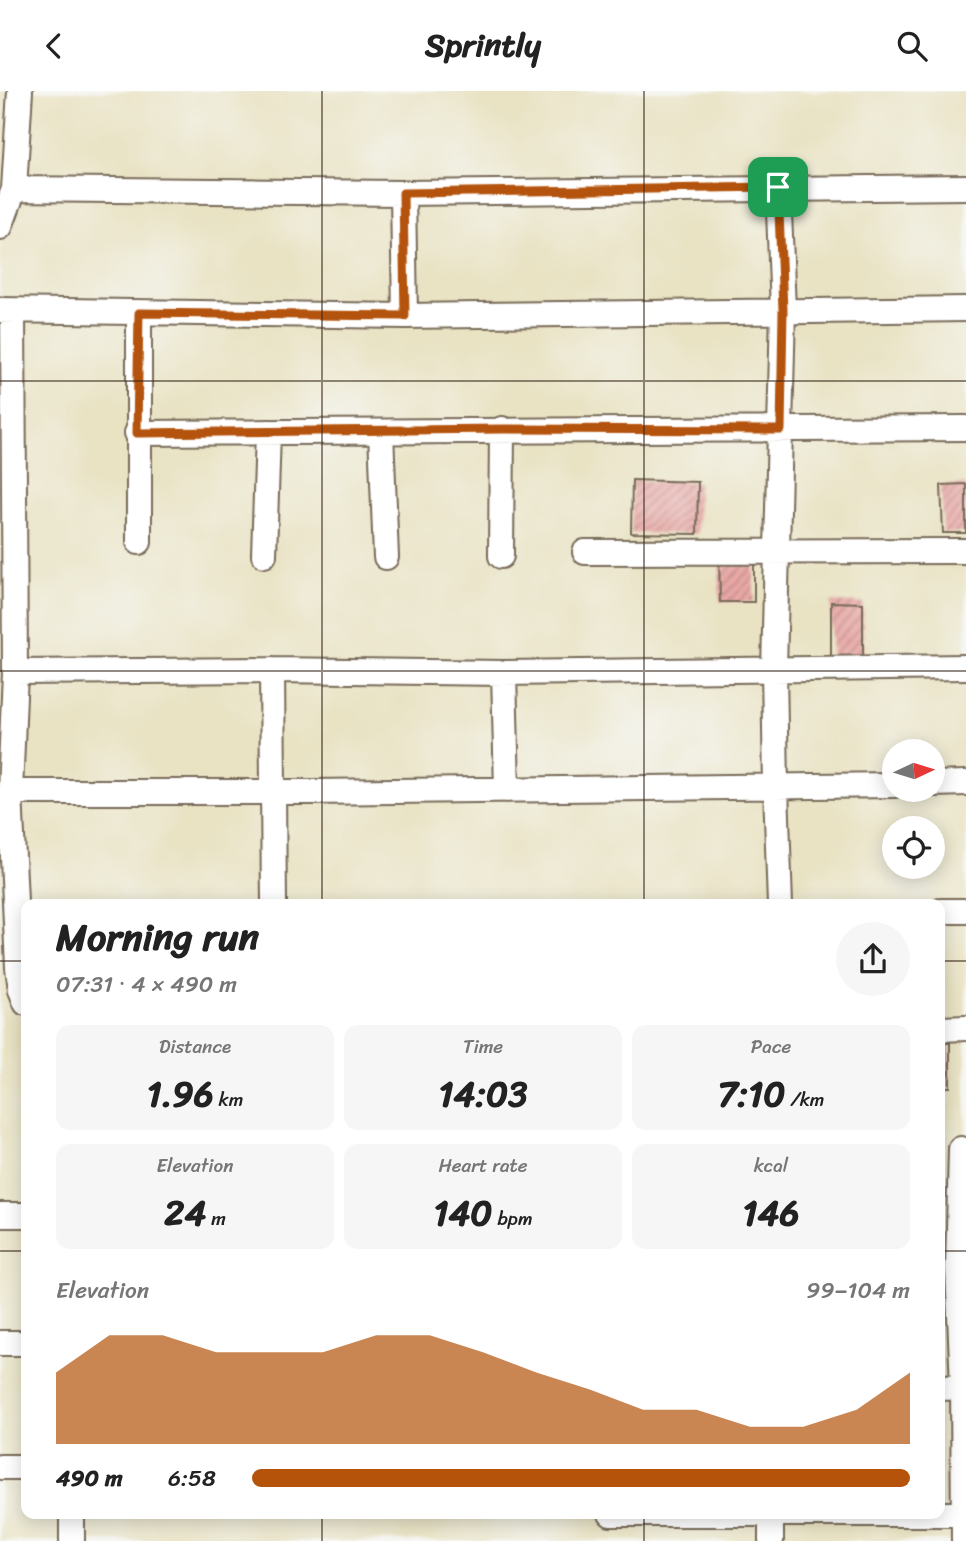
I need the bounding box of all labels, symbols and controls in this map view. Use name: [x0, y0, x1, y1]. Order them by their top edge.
text: Sprintly: [425, 17, 541, 74]
icon: back: [35, 27, 73, 65]
icon: search: [893, 27, 931, 65]
pin: [748, 157, 808, 217]
icon: arrive: [759, 168, 797, 206]
north arrow: [882, 739, 945, 801]
map controls: [882, 739, 945, 879]
button: locate: [882, 816, 945, 879]
text: Morning run: [56, 904, 259, 971]
button: share: [836, 922, 910, 996]
text: 07:31 · 4 × 490 m: [56, 964, 237, 1005]
text: Distance: [159, 1030, 231, 1063]
text: Time: [463, 1030, 503, 1063]
text: Pace: [751, 1030, 791, 1063]
text: 1.96: [147, 1063, 214, 1125]
text: 14:03: [439, 1063, 527, 1125]
text: 7:10: [718, 1063, 785, 1125]
text: km: [214, 1083, 243, 1116]
text: /km: [785, 1083, 824, 1116]
text: Elevation: [157, 1149, 233, 1182]
text: Heart rate: [438, 1149, 528, 1182]
text: kcal: [754, 1149, 788, 1182]
text: 24: [164, 1182, 206, 1244]
text: 140: [433, 1182, 493, 1244]
text: 146: [743, 1182, 799, 1244]
text: m: [206, 1202, 226, 1235]
text: bpm: [493, 1202, 533, 1235]
text: Elevation: [56, 1270, 149, 1311]
text: 99–104 m: [806, 1270, 910, 1311]
text: 490 m: [56, 1458, 123, 1499]
text: 6:58: [168, 1458, 216, 1499]

